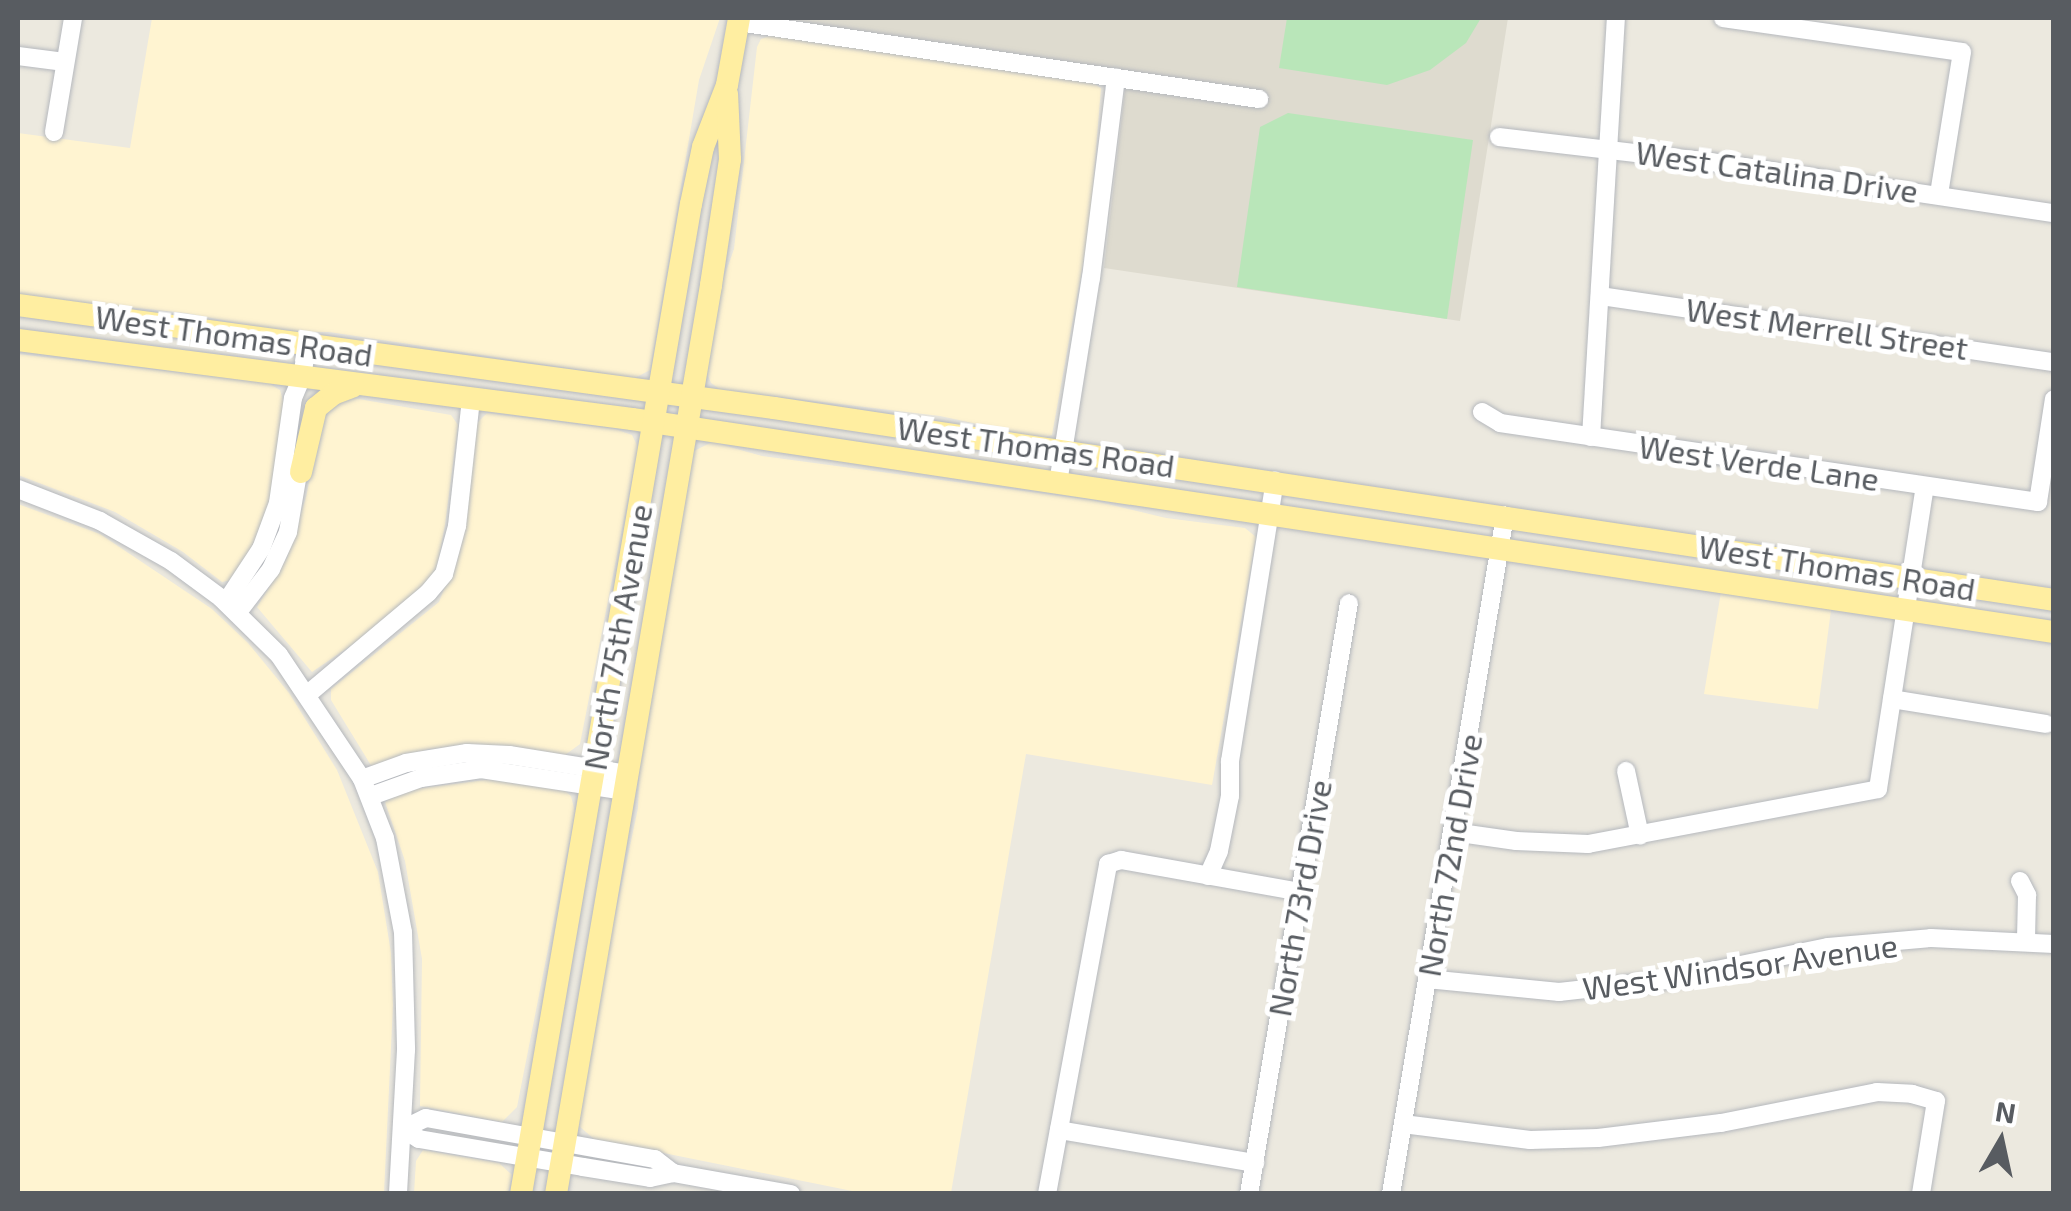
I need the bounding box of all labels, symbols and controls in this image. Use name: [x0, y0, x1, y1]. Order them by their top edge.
street label: West Catalina Drive: [1633, 132, 1921, 210]
street label: West Merrell Street: [1683, 289, 1971, 367]
street label: West Thomas Road: [92, 296, 376, 374]
street label: West Thomas Road: [894, 407, 1178, 485]
street label: West Verde Lane: [1636, 426, 1882, 498]
street label: North 75th Avenue: [575, 501, 659, 773]
street label: West Thomas Road: [1695, 526, 1979, 608]
street label: North 72nd Drive: [1409, 731, 1489, 979]
street label: North 73rd Drive: [1259, 777, 1339, 1019]
street label: West Windsor Avenue: [1579, 925, 1901, 1007]
north arrow: [1951, 1091, 2051, 1191]
text: N: [1993, 1093, 2018, 1130]

